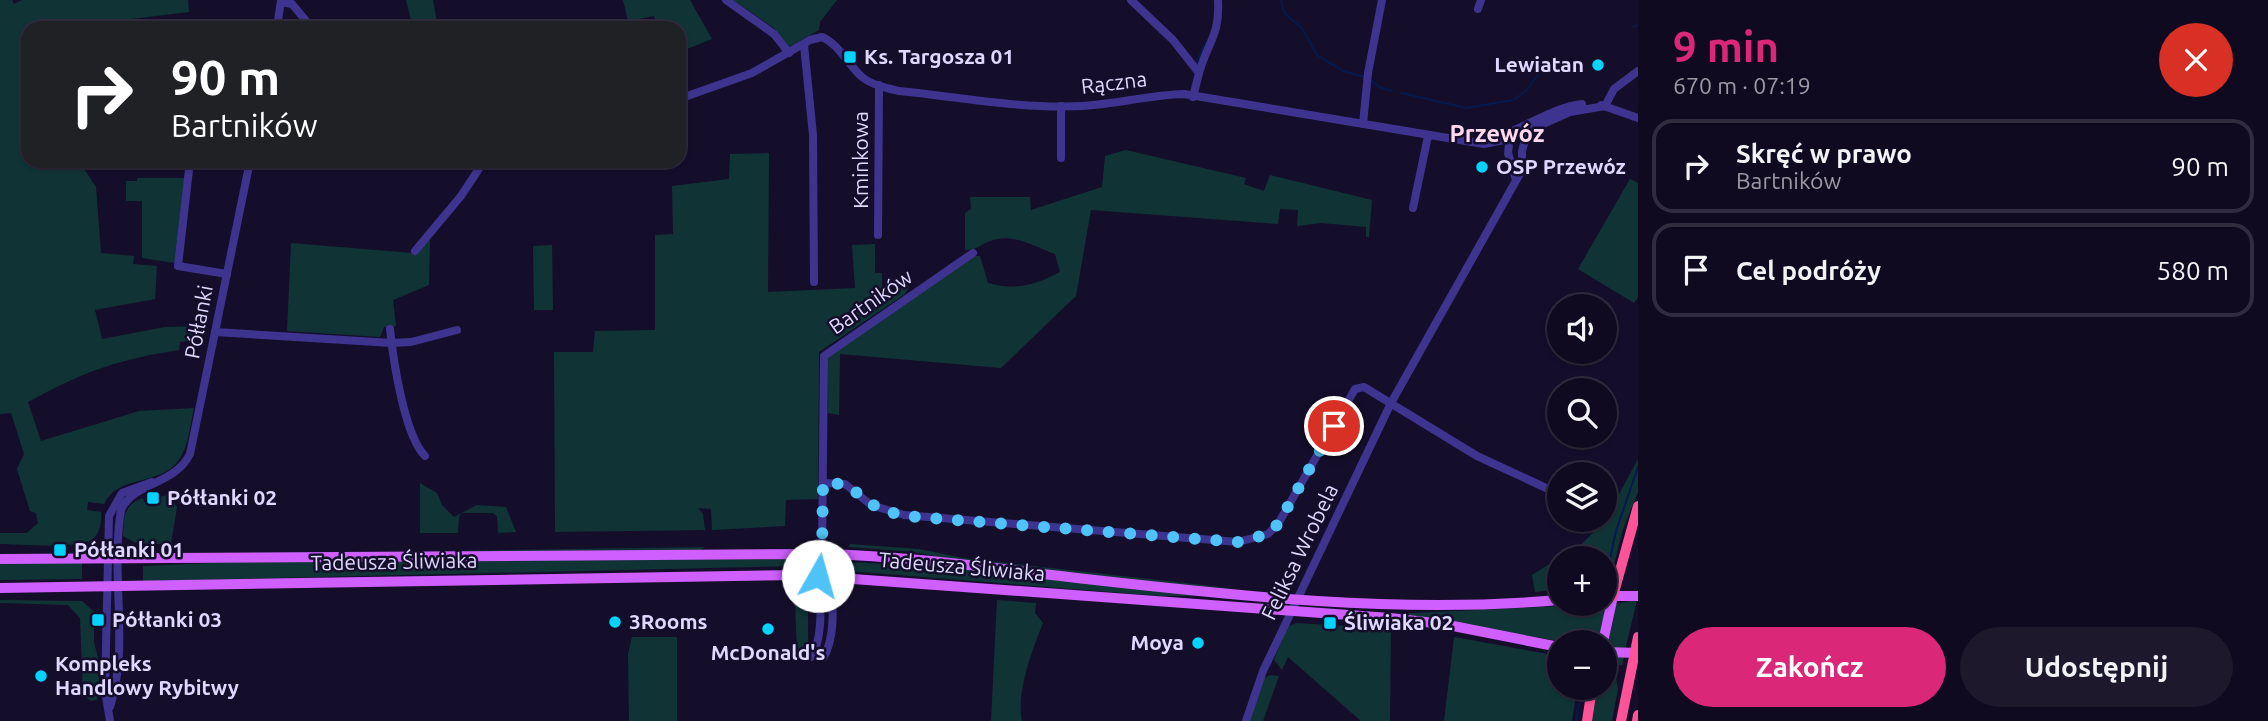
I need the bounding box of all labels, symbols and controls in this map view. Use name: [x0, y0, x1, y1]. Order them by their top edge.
text: 9 min: [1673, 23, 1779, 70]
button: close: [2159, 23, 2233, 97]
place label: Ks. Targosza 01: [864, 44, 1014, 68]
icon: right: [56, 49, 147, 140]
text: 90 m: [171, 49, 280, 104]
marker: Ks. Targosza 01: [842, 49, 858, 65]
place label: Lewiatan: [1494, 52, 1584, 76]
marker: Lewiatan: [1590, 57, 1606, 73]
street label: Rączna: [1080, 66, 1148, 98]
text: 670 m · 07:19: [1673, 73, 1811, 98]
text: Bartników: [171, 107, 318, 143]
street label: Kminkowa: [848, 111, 872, 209]
district label: Przewóz: [1449, 120, 1545, 147]
text: Skręć w prawo: [1736, 139, 1912, 168]
icon: right: [1677, 147, 1715, 185]
text: 90 m: [2171, 152, 2229, 181]
place label: OSP Przewóz: [1496, 154, 1626, 178]
marker: OSP Przewóz: [1474, 159, 1490, 175]
text: Bartników: [1736, 168, 1841, 193]
icon: arrive: [1677, 251, 1715, 289]
text: Cel podróży: [1736, 256, 1881, 285]
text: 580 m: [2157, 256, 2229, 285]
street label: Bartników: [824, 264, 917, 339]
street label: Półłanki: [179, 283, 217, 361]
map controls: [1547, 294, 1617, 700]
button: sound: [1547, 294, 1617, 364]
button: search: [1547, 378, 1617, 448]
pin: [1304, 396, 1364, 456]
icon: arrive: [1315, 407, 1353, 445]
button: layers: [1547, 462, 1617, 532]
street label: Feliksa Wrobela: [1256, 480, 1342, 623]
place label: Półłanki 02: [167, 485, 277, 509]
marker: Półłanki 02: [145, 490, 161, 506]
place label: Półłanki 01: [74, 537, 184, 561]
position arrow: [781, 539, 855, 613]
marker: Półłanki 01: [52, 542, 68, 558]
button: +: [1547, 546, 1617, 616]
street label: Tadeusza Śliwiaka: [878, 547, 1046, 585]
street label: Tadeusza Śliwiaka: [310, 548, 478, 574]
place label: Półłanki 03: [112, 607, 222, 631]
place label: 3Rooms: [629, 609, 708, 633]
place label: Śliwiaka 02: [1344, 610, 1453, 634]
marker: Półłanki 03: [90, 612, 106, 628]
marker: 3Rooms: [607, 614, 623, 630]
marker: Śliwiaka 02: [1322, 615, 1338, 631]
marker: McDonald's: [760, 621, 776, 637]
button: Zakończ: [1673, 627, 1946, 707]
button: Udostępnij: [1960, 627, 2233, 707]
place label: Moya: [1131, 630, 1184, 654]
button: −: [1547, 630, 1617, 700]
marker: Moya: [1190, 635, 1206, 651]
place label: McDonald's: [711, 640, 825, 664]
place label: Kompleks Handlowy Rybitwy: [55, 651, 239, 699]
marker: Kompleks Handlowy Rybitwy: [33, 668, 49, 684]

